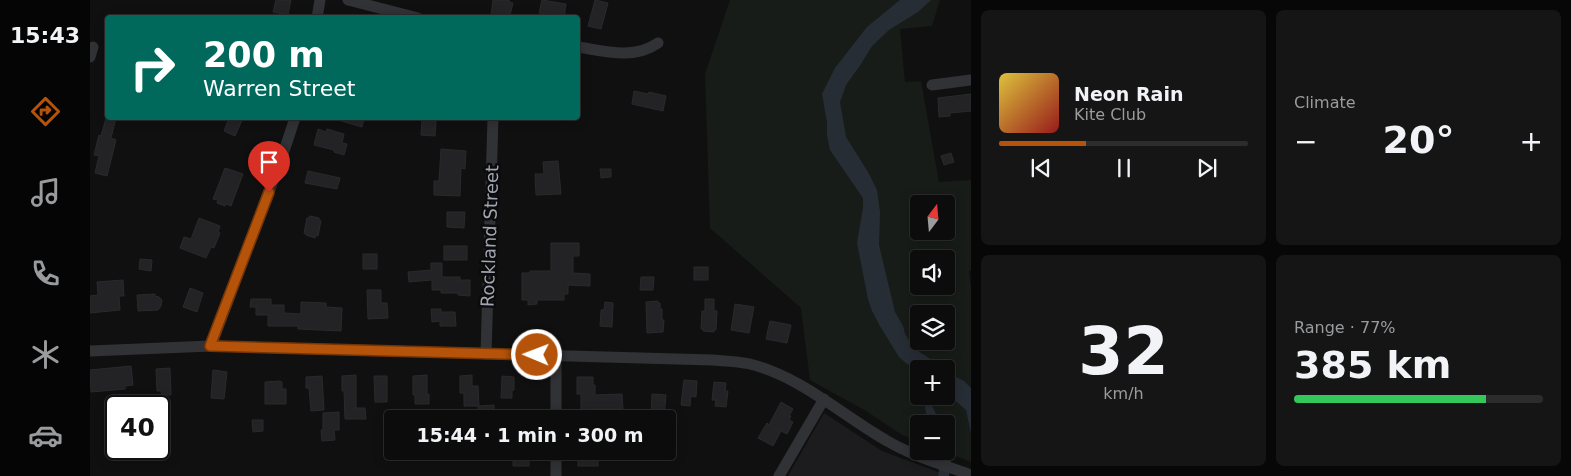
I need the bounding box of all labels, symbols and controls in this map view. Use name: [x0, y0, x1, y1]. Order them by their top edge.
text: 15:43: [10, 23, 80, 48]
icon: right: [120, 35, 185, 100]
text: 200 m: [203, 35, 325, 75]
text: Warren Street: [203, 76, 355, 101]
text: Neon Rain: [1074, 83, 1183, 105]
text: Climate: [1294, 93, 1356, 112]
icon: directions: [28, 94, 63, 129]
text: Kite Club: [1074, 105, 1146, 124]
text: 20°: [1383, 118, 1454, 162]
text: −: [1294, 125, 1317, 158]
text: +: [1520, 125, 1543, 158]
pin: [248, 141, 290, 192]
icon: arrive: [255, 148, 283, 176]
icon: previous: [1027, 154, 1055, 182]
icon: pause: [1110, 154, 1138, 182]
icon: next: [1193, 154, 1221, 182]
street label: Rockland Street: [477, 165, 502, 307]
icon: music: [28, 175, 63, 210]
north arrow: [910, 195, 955, 240]
map controls: [910, 195, 955, 460]
button: sound: [910, 250, 955, 295]
icon: phone: [28, 256, 63, 291]
button: layers: [910, 305, 955, 350]
text: 32: [1078, 314, 1169, 389]
text: Range · 77%: [1294, 318, 1396, 337]
position arrow: [510, 328, 562, 380]
icon: climate: [28, 337, 63, 372]
text: 385 km: [1294, 343, 1451, 387]
button: +: [910, 360, 955, 405]
text: km/h: [1103, 384, 1144, 403]
speed limit sign: 40: [105, 395, 170, 460]
button: −: [910, 415, 955, 460]
icon: car: [28, 418, 63, 453]
text: 15:44 · 1 min · 300 m: [416, 424, 644, 446]

